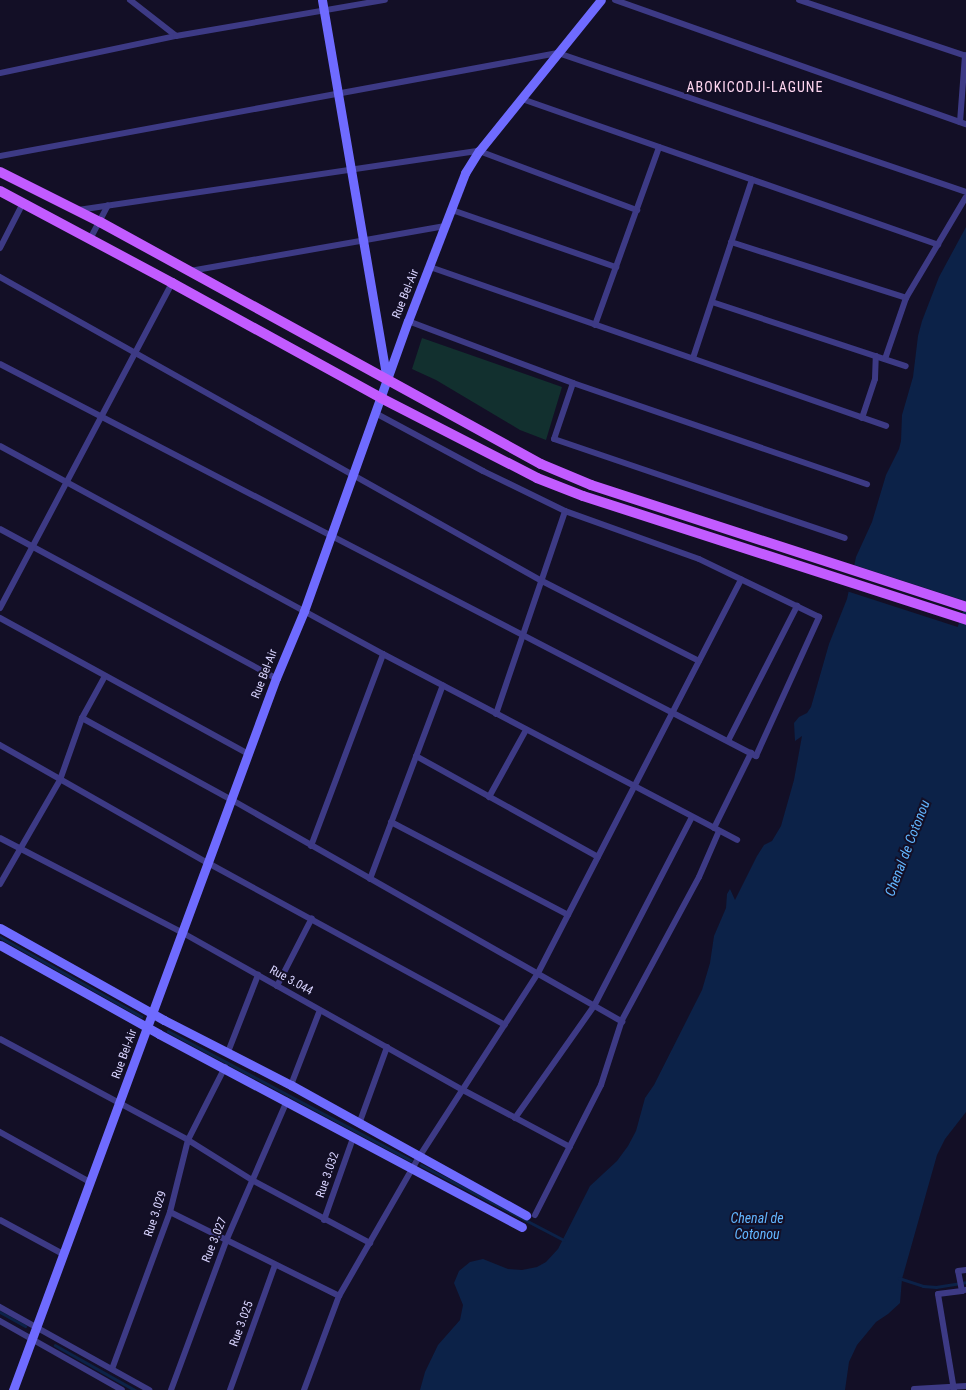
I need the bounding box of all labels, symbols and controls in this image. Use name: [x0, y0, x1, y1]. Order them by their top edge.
district label: ABOKICODJI-LAGUNE: [684, 79, 826, 95]
street label: Rue Bel-Air: [390, 267, 422, 321]
street label: Rue Bel-Air: [249, 647, 281, 701]
water label: Chenal de Cotonou: [881, 798, 933, 898]
street label: Rue 3.044: [267, 963, 315, 999]
street label: Rue Bel-Air: [109, 1027, 141, 1081]
street label: Rue 3.032: [313, 1150, 343, 1200]
street label: Rue 3.029: [142, 1189, 170, 1239]
water label: Chenal de Cotonou: [730, 1210, 784, 1242]
street label: Rue 3.027: [199, 1215, 231, 1265]
street label: Rue 3.025: [227, 1299, 257, 1349]

